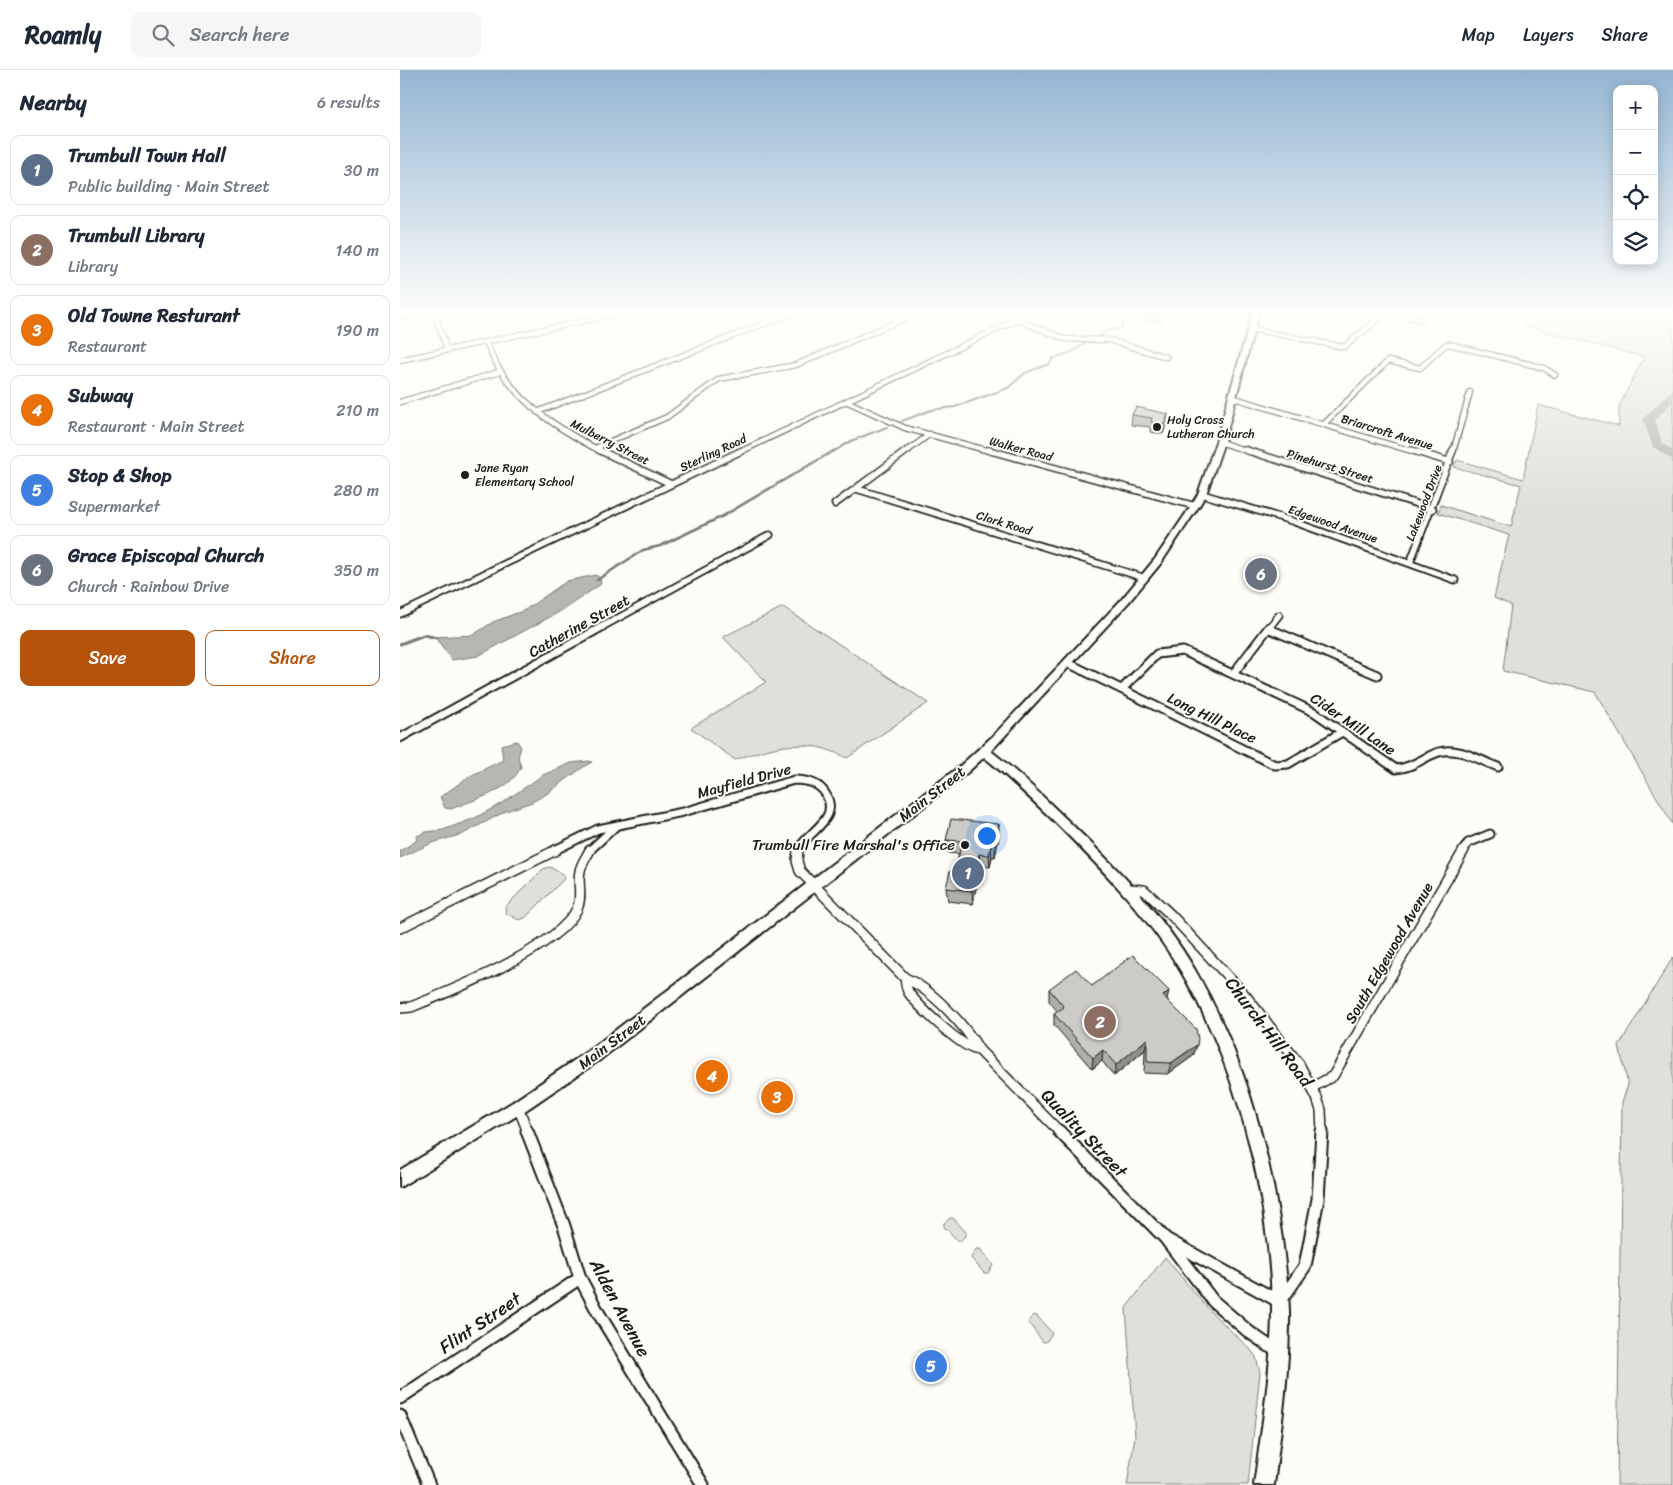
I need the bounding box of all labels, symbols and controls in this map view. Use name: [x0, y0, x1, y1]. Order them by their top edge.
search box: [131, 12, 481, 57]
text: Roamly: [25, 14, 101, 56]
text: Search here: [189, 18, 289, 51]
text: Map: [1462, 19, 1495, 51]
text: Layers: [1523, 19, 1574, 51]
text: Share: [1602, 19, 1648, 51]
icon: search: [149, 21, 177, 49]
text: Nearby: [20, 84, 86, 122]
map controls: [1613, 85, 1658, 265]
button: +: [1613, 85, 1658, 130]
text: 6 results: [317, 88, 380, 117]
button: −: [1613, 130, 1658, 175]
text: Trumbull Town Hall: [68, 139, 226, 172]
text: 1: [34, 156, 40, 185]
text: 30 m: [344, 156, 379, 185]
text: Public building · Main Street: [68, 172, 270, 201]
button: locate: [1613, 175, 1658, 220]
text: Trumbull Library: [68, 219, 205, 252]
button: layers: [1613, 220, 1658, 265]
text: 2: [32, 236, 42, 265]
text: 140 m: [336, 236, 379, 265]
text: Library: [68, 252, 118, 281]
text: Old Towne Resturant: [68, 299, 240, 332]
text: 3: [33, 316, 41, 345]
text: 190 m: [336, 316, 379, 345]
text: Restaurant: [68, 332, 147, 361]
text: Subway: [68, 379, 133, 412]
text: 4: [32, 396, 42, 425]
text: 210 m: [336, 396, 379, 425]
street label: Briarcroft Avenue: [1338, 408, 1436, 456]
place label: Holy Cross Lutheran Church: [1167, 409, 1255, 445]
text: Restaurant · Main Street: [68, 412, 245, 441]
street label: Mulberry Street: [567, 413, 653, 471]
marker: Holy Cross Lutheran Church: [1151, 421, 1163, 433]
street label: Sterling Road: [676, 428, 751, 478]
street label: Walker Road: [987, 430, 1057, 468]
street label: Pinehurst Street: [1284, 442, 1376, 490]
place label: Jane Ryan Elementary School: [474, 457, 575, 493]
text: Stop & Shop: [68, 459, 171, 492]
street label: Lakewood Drive: [1399, 461, 1449, 545]
marker: Jane Ryan Elementary School: [459, 469, 471, 481]
text: 5: [32, 476, 42, 505]
text: 280 m: [334, 476, 379, 505]
text: Supermarket: [68, 492, 160, 521]
street label: Edgewood Avenue: [1285, 498, 1381, 550]
street label: Clark Road: [973, 504, 1036, 542]
text: Grace Episcopal Church: [68, 539, 264, 572]
pin: 6: [1245, 555, 1277, 593]
text: 6: [32, 556, 42, 585]
text: 350 m: [334, 556, 379, 585]
text: Church · Rainbow Drive: [68, 572, 229, 601]
street label: Catherine Street: [523, 587, 635, 665]
button: Save: [20, 630, 195, 686]
button: Share: [205, 630, 380, 686]
street label: Long Hill Place: [1163, 685, 1262, 751]
street label: Cider Mill Lane: [1305, 686, 1401, 763]
street label: Mayfield Drive: [694, 756, 794, 806]
street label: Main Street: [893, 759, 972, 829]
your location: [974, 823, 1000, 849]
place label: Trumbull Fire Marshal's Office: [752, 832, 955, 858]
marker: Trumbull Fire Marshal's Office: [959, 839, 971, 851]
pin: 1: [952, 854, 984, 892]
street label: South Edgewood Avenue: [1338, 877, 1440, 1029]
street label: Church Hill Road: [1217, 970, 1322, 1095]
pin: 2: [1084, 1003, 1116, 1041]
street label: Main Street: [572, 1007, 652, 1076]
pin: 4: [696, 1057, 728, 1095]
pin: 3: [761, 1078, 793, 1116]
street label: Quality Street: [1033, 1081, 1136, 1186]
street label: Alden Avenue: [580, 1252, 659, 1363]
street label: Flint Street: [432, 1283, 528, 1363]
pin: 5: [915, 1347, 947, 1385]

